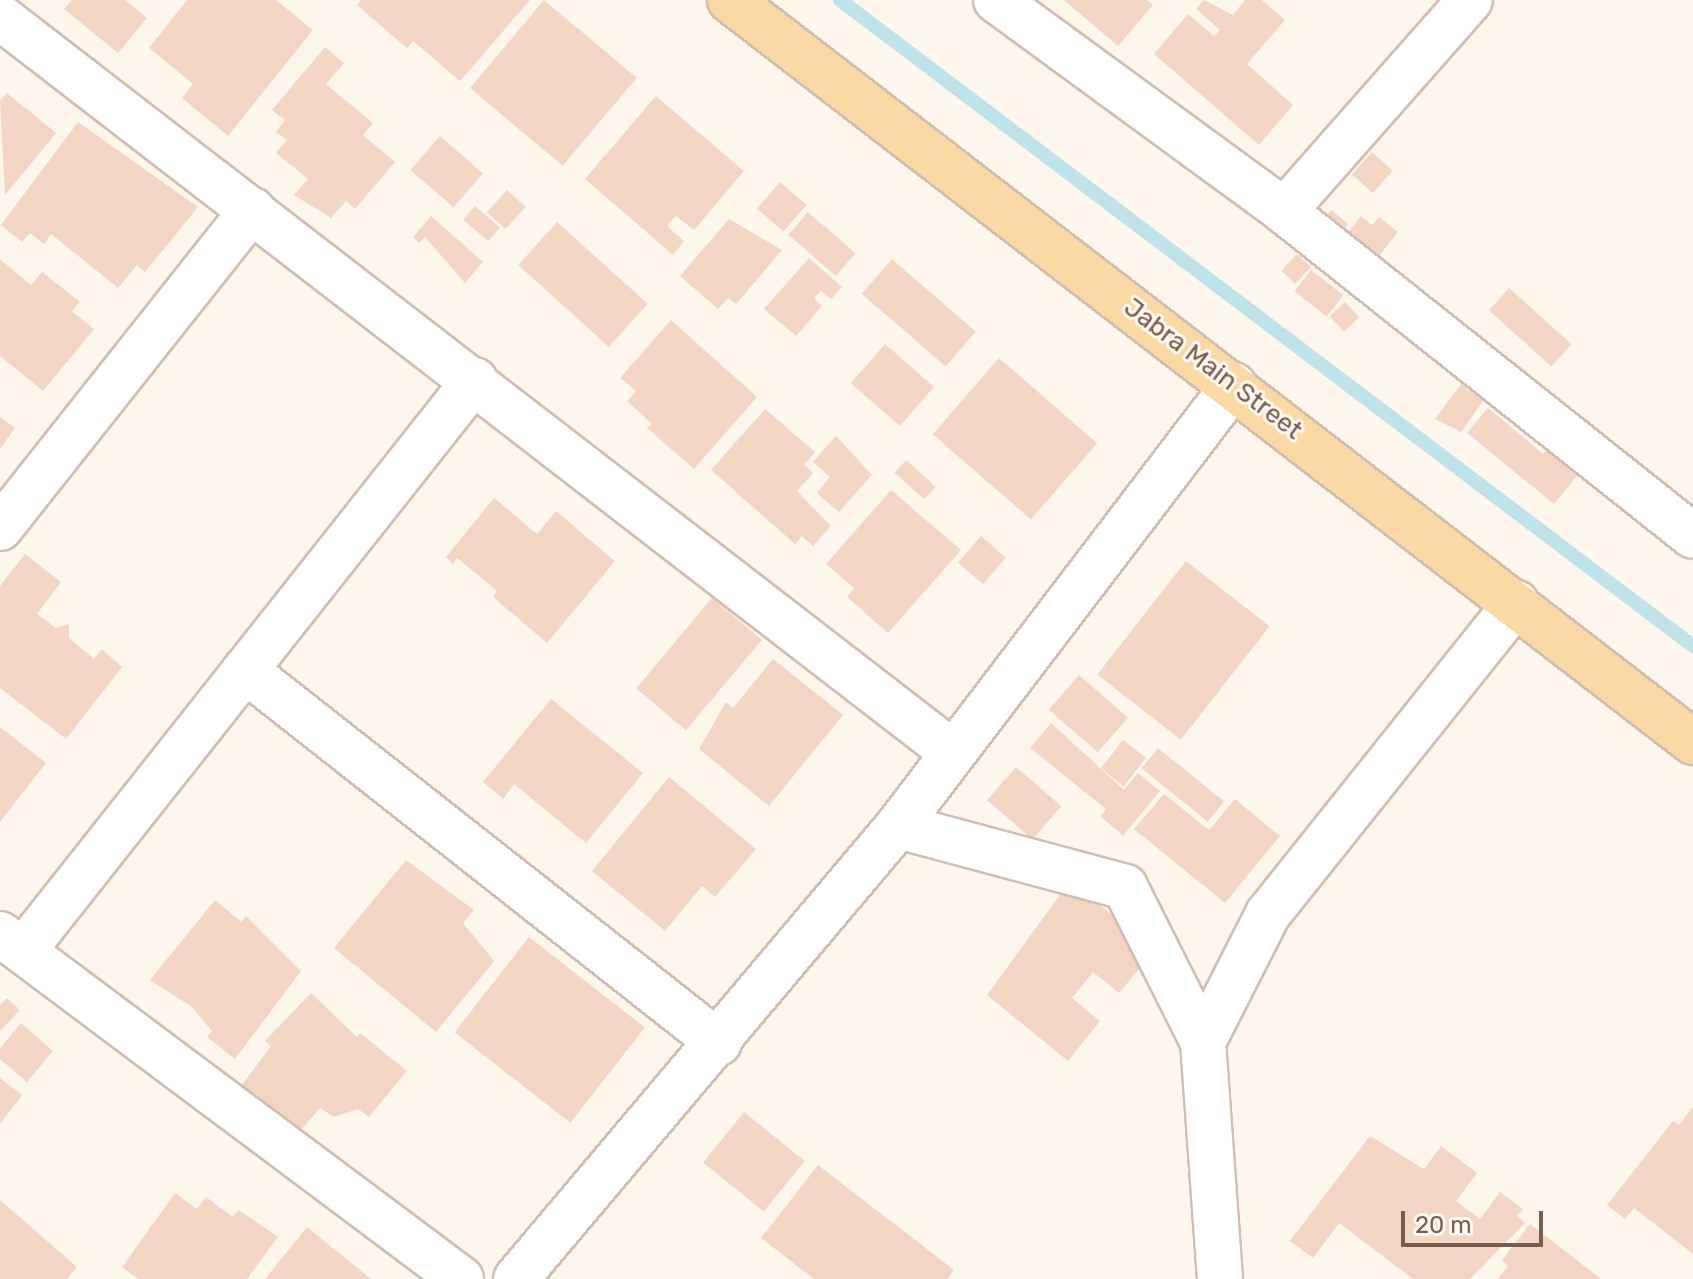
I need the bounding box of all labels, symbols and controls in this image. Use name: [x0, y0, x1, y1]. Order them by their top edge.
street label: Jabra Main Street: [1118, 292, 1308, 446]
scale bar: [1405, 1195, 1547, 1245]
text: 20 m: [1415, 1211, 1472, 1239]

